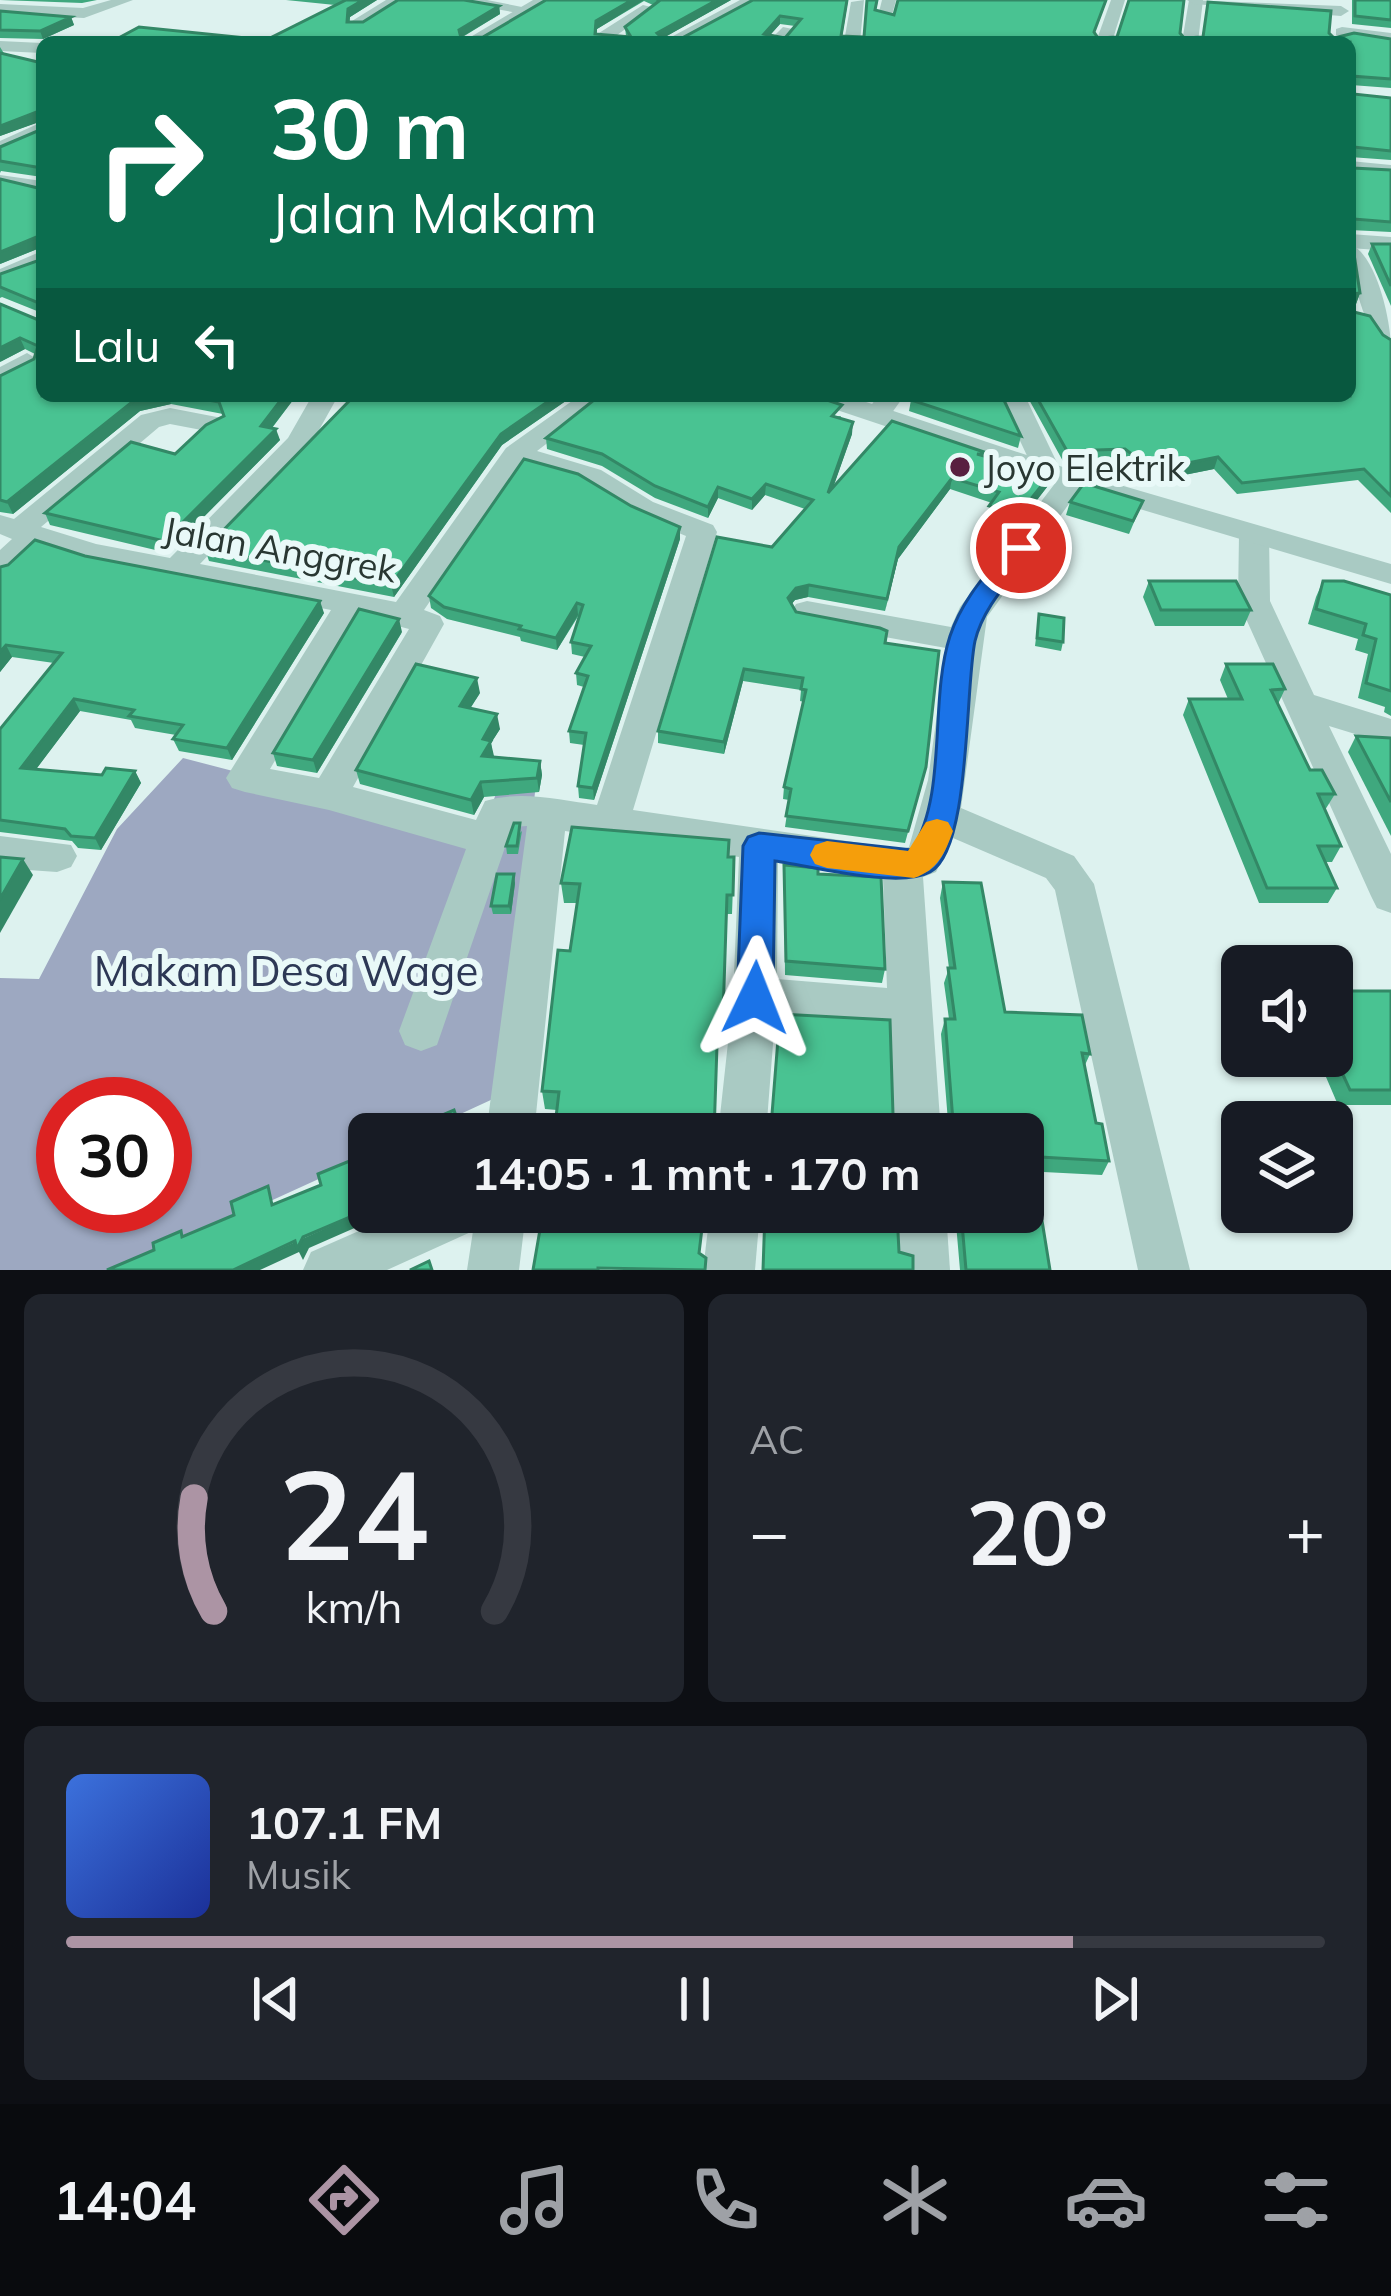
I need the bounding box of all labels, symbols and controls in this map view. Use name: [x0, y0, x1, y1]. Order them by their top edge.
text: 30 m: [270, 75, 469, 180]
icon: right: [72, 84, 228, 240]
text: Jalan Makam: [270, 179, 597, 247]
icon: left: [184, 312, 250, 378]
text: Lalu: [72, 317, 160, 373]
place label: Joyo Elektrik: [984, 445, 1186, 490]
marker: Joyo Elektrik: [947, 454, 973, 480]
pin: [970, 497, 1072, 599]
street label: Jalan Anggrek: [160, 506, 401, 592]
icon: arrive: [988, 515, 1054, 581]
position arrow: [692, 935, 818, 1061]
park label: Makam Desa Wage: [94, 944, 478, 997]
map controls: [1221, 945, 1353, 1233]
button: sound: [1221, 945, 1353, 1077]
speed limit sign: 30: [36, 1077, 192, 1233]
button: layers: [1221, 1101, 1353, 1233]
text: 14:05 · 1 mnt · 170 m: [472, 1145, 920, 1201]
text: AC: [750, 1415, 804, 1464]
text: 24: [279, 1435, 429, 1591]
text: 20°: [966, 1475, 1108, 1588]
text: −: [750, 1490, 789, 1573]
text: +: [1285, 1490, 1325, 1573]
text: km/h: [305, 1580, 402, 1634]
text: 107.1 FM: [246, 1794, 442, 1850]
text: Musik: [246, 1850, 351, 1899]
icon: previous: [243, 1966, 309, 2032]
icon: pause: [662, 1966, 728, 2032]
icon: next: [1082, 1966, 1148, 2032]
icon: directions: [302, 2158, 386, 2242]
icon: music: [493, 2158, 577, 2242]
icon: phone: [683, 2158, 767, 2242]
icon: climate: [873, 2158, 957, 2242]
icon: car: [1064, 2158, 1148, 2242]
icon: filters: [1254, 2158, 1338, 2242]
text: 14:04: [53, 2166, 196, 2234]

